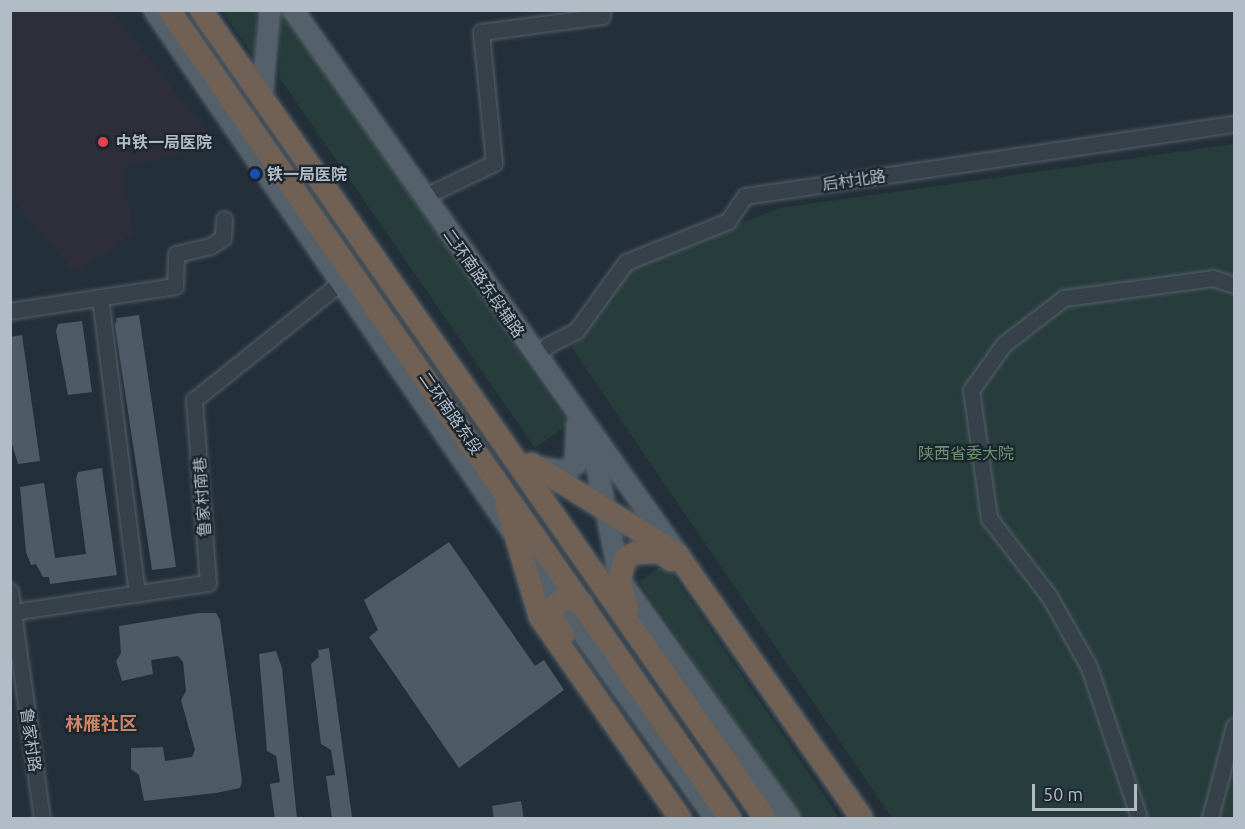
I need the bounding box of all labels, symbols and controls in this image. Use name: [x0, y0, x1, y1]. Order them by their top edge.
place label: 中铁一局医院: [116, 132, 212, 152]
marker: 中铁一局医院: [94, 133, 112, 151]
place label: 铁一局医院: [267, 164, 347, 184]
street label: 后村北路: [821, 166, 887, 194]
marker: 铁一局医院: [248, 167, 262, 181]
street label: 二环南路东段辅路: [439, 225, 529, 341]
street label: 二环南路东段: [416, 368, 486, 458]
park label: 陕西省委大院: [918, 443, 1014, 463]
street label: 鲁家村南巷: [190, 456, 214, 538]
street label: 鲁家村路: [17, 707, 45, 773]
district label: 林雁社区: [65, 712, 137, 734]
scale bar: [1035, 772, 1140, 810]
text: 50 m: [1043, 784, 1083, 804]

